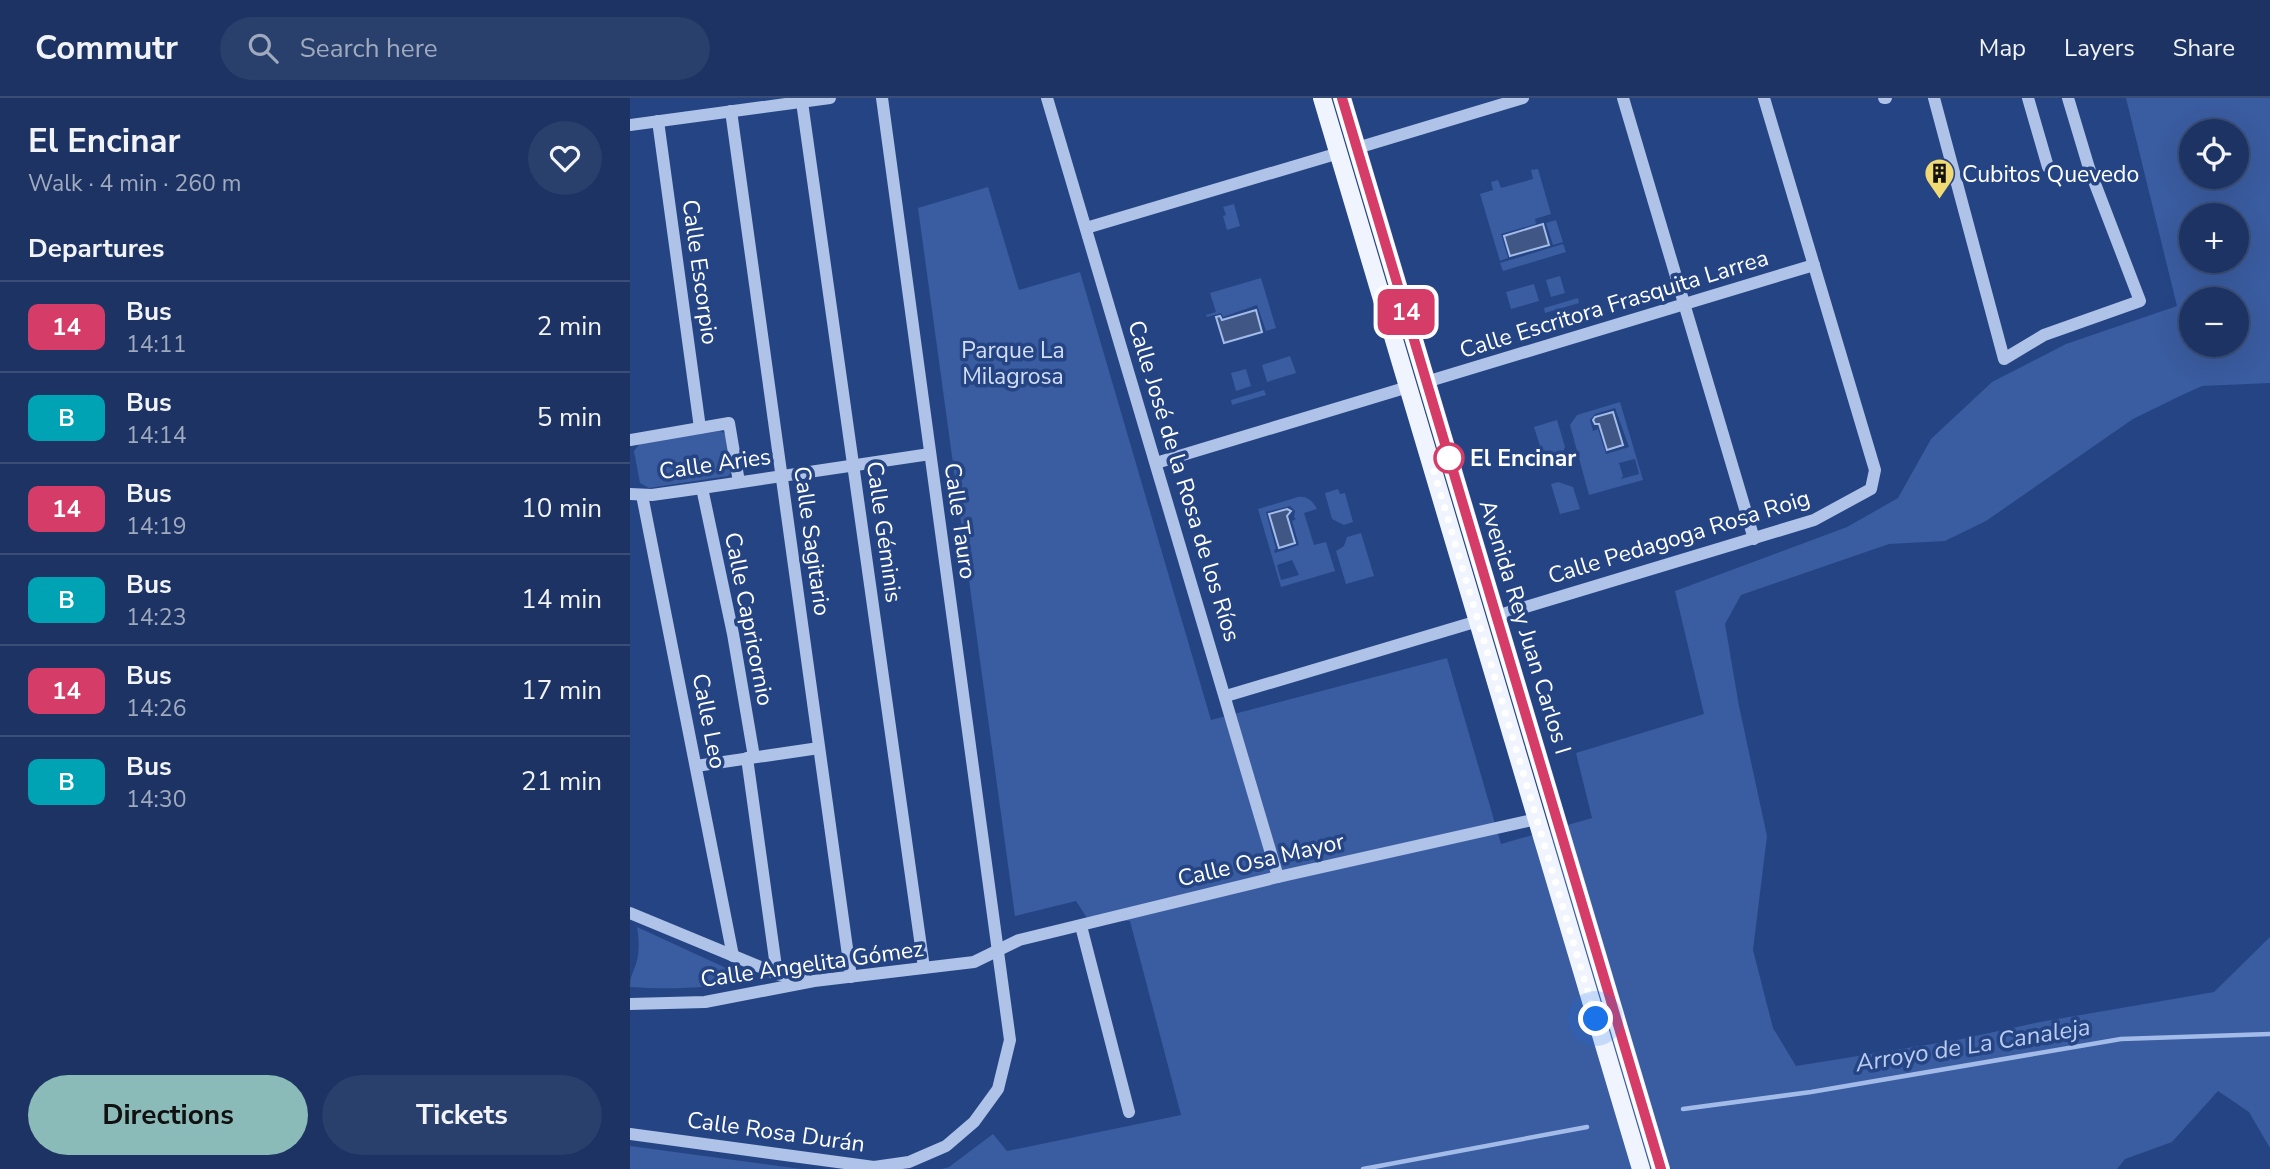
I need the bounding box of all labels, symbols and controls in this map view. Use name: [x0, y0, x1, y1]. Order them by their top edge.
search box: [220, 17, 710, 80]
text: Commutr: [35, 26, 178, 71]
icon: search: [244, 29, 282, 67]
text: Search here: [300, 31, 438, 66]
text: Map: [1979, 32, 2026, 64]
text: Layers: [2064, 32, 2135, 64]
text: Share: [2173, 32, 2235, 64]
text: El Encinar: [28, 119, 180, 164]
map controls: [2179, 119, 2249, 357]
button: locate: [2179, 119, 2249, 189]
button: heart: [528, 121, 602, 195]
building icon: Cubitos Quevedo: [1922, 157, 1956, 201]
place label: Cubitos Quevedo: [1962, 159, 2139, 190]
text: Walk · 4 min · 260 m: [28, 168, 241, 199]
street label: Calle Escorpio: [674, 197, 726, 347]
button: +: [2179, 203, 2249, 273]
text: Departures: [28, 231, 164, 266]
street label: Calle Escritora Frasquita Larrea: [1456, 242, 1772, 366]
button: −: [2179, 287, 2249, 357]
line badge: 14: [1374, 289, 1438, 335]
text: Bus: [126, 294, 172, 329]
text: 14: [1392, 296, 1420, 328]
text: 2 min: [537, 309, 602, 344]
text: 14: [52, 311, 81, 343]
street label: Calle José de la Rosa de los Ríos: [1120, 317, 1248, 645]
text: 14:11: [126, 329, 186, 360]
park label: Parque La Milagrosa: [961, 335, 1065, 392]
text: Bus: [126, 385, 172, 420]
text: 5 min: [537, 400, 602, 435]
text: B: [58, 402, 75, 434]
text: 14:14: [126, 420, 186, 451]
street label: Calle Aries: [657, 441, 773, 487]
marker: El Encinar: [1434, 443, 1464, 473]
place label: El Encinar: [1470, 443, 1576, 474]
street label: Calle Géminis: [859, 459, 909, 605]
street label: Calle Tauro: [937, 461, 983, 581]
street label: Calle Sagitario: [786, 464, 838, 618]
text: Bus: [126, 476, 172, 511]
street label: Calle Pedagoga Rosa Roig: [1544, 482, 1814, 592]
text: 10 min: [521, 491, 602, 526]
text: 14: [52, 493, 81, 525]
street label: Avenida Rey Juan Carlos I: [1472, 496, 1578, 758]
text: 14:19: [126, 511, 186, 542]
street label: Calle Capricornio: [717, 530, 781, 708]
text: Bus: [126, 567, 172, 602]
text: 14 min: [521, 582, 602, 617]
text: B: [58, 584, 75, 616]
text: 14:23: [126, 602, 186, 633]
text: Bus: [126, 658, 172, 693]
street label: Calle Leo: [685, 671, 733, 771]
text: 17 min: [521, 673, 602, 708]
text: 14: [52, 675, 81, 707]
text: 14:26: [126, 693, 186, 724]
text: Bus: [126, 749, 172, 784]
text: 21 min: [521, 764, 602, 799]
text: B: [58, 766, 75, 798]
text: 14:30: [126, 784, 186, 815]
street label: Calle Osa Mayor: [1175, 826, 1348, 894]
street label: Calle Angelita Gómez: [699, 933, 925, 995]
your location: [1578, 1001, 1613, 1036]
water label: Arroyo de La Canaleja: [1852, 1011, 2093, 1080]
button: Directions: [28, 1075, 308, 1155]
button: Tickets: [322, 1075, 602, 1155]
street label: Calle Rosa Durán: [685, 1104, 867, 1160]

